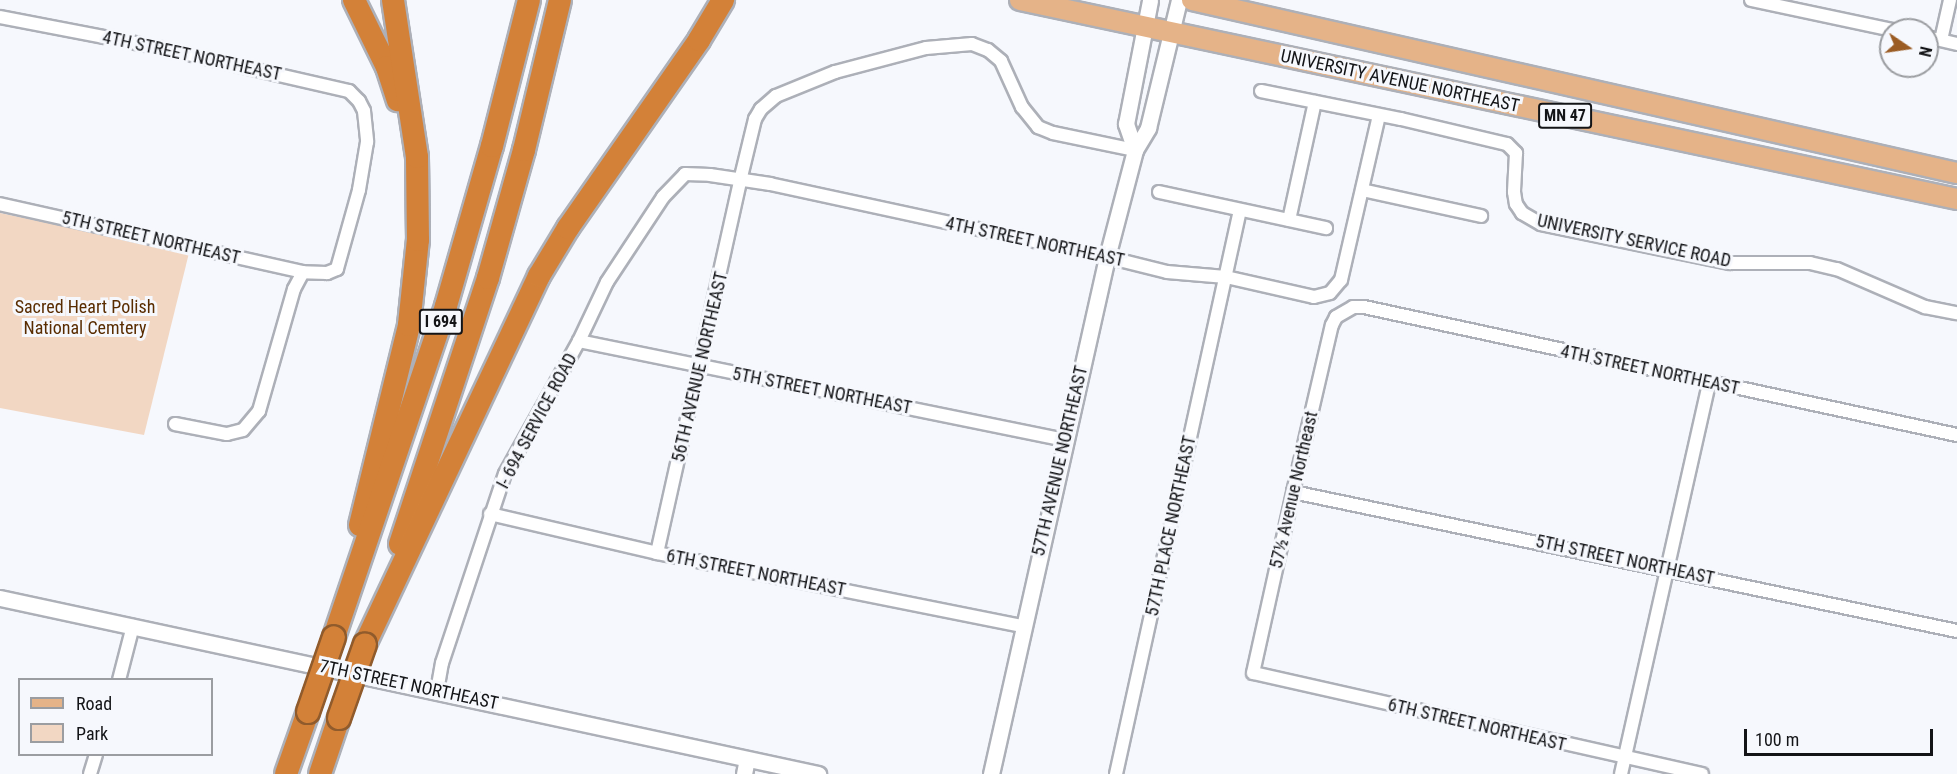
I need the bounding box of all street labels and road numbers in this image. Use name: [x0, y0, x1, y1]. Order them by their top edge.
street label: 4TH STREET NORTHEAST: [100, 26, 284, 86]
street label: UNIVERSITY AVENUE NORTHEAST: [1279, 45, 1521, 117]
road number: MN 47: [1538, 103, 1592, 129]
street label: 5TH STREET NORTHEAST: [60, 207, 242, 269]
street label: UNIVERSITY SERVICE ROAD: [1535, 210, 1733, 272]
street label: 4TH STREET NORTHEAST: [943, 212, 1127, 272]
street label: 56TH AVENUE NORTHEAST: [668, 270, 732, 464]
road number: I 694: [418, 309, 464, 335]
street label: 4TH STREET NORTHEAST: [1558, 340, 1742, 400]
street label: I- 694 SERVICE ROAD: [492, 350, 582, 492]
street label: 5TH STREET NORTHEAST: [730, 363, 914, 419]
street label: 57TH AVENUE NORTHEAST: [1028, 364, 1092, 558]
street label: 57½ Avenue Northeast: [1265, 409, 1323, 571]
street label: 57TH PLACE NORTHEAST: [1141, 434, 1201, 618]
street label: 5TH STREET NORTHEAST: [1533, 530, 1717, 590]
street label: 6TH STREET NORTHEAST: [664, 545, 848, 601]
street label: 7TH STREET NORTHEAST: [317, 655, 501, 715]
street label: 6TH STREET NORTHEAST: [1386, 694, 1568, 756]

